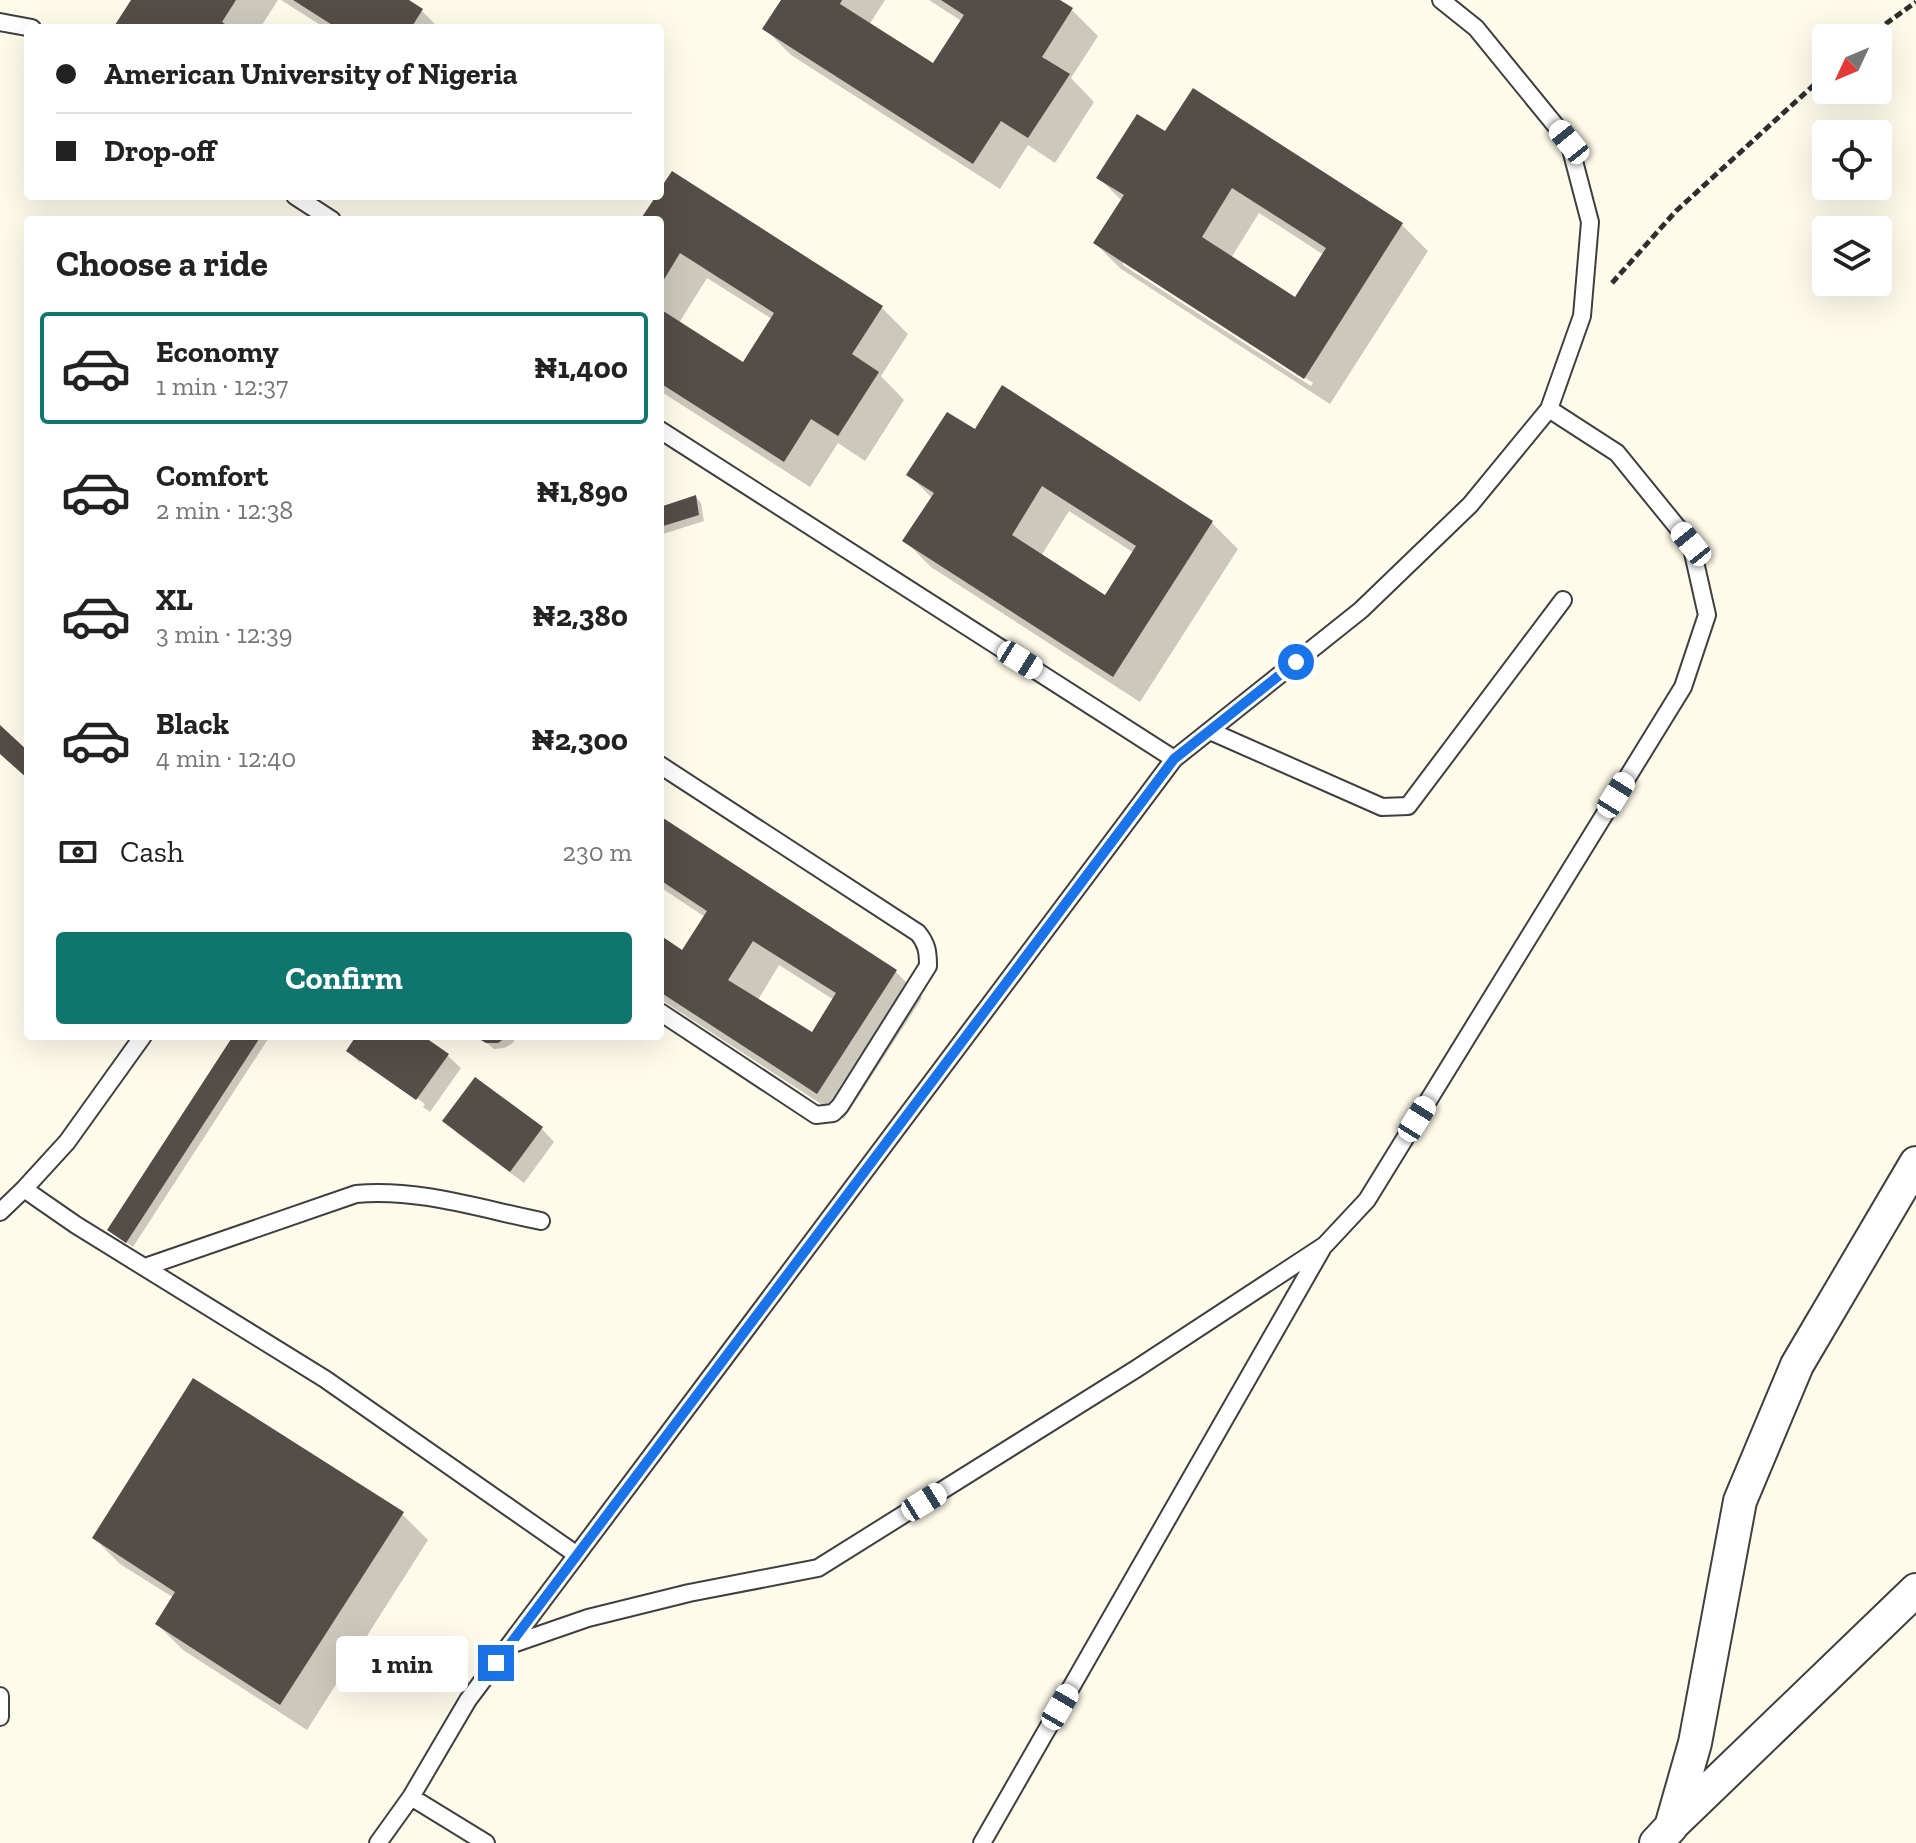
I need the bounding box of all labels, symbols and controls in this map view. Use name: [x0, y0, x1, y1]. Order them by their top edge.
north arrow: [1812, 24, 1892, 104]
map controls: [1812, 24, 1892, 296]
text: American University of Nigeria: [104, 56, 518, 92]
car: [1545, 116, 1593, 168]
button: locate: [1812, 120, 1892, 200]
text: Drop-off: [104, 133, 216, 169]
button: layers: [1812, 216, 1892, 296]
text: Choose a ride: [56, 242, 268, 285]
icon: car: [60, 332, 132, 404]
text: Economy: [156, 334, 279, 370]
text: ₦1,400: [534, 350, 628, 386]
text: 1 min · 12:37: [156, 370, 288, 402]
icon: car: [60, 456, 132, 528]
text: Comfort: [156, 458, 268, 494]
text: ₦1,890: [536, 474, 628, 510]
text: 2 min · 12:38: [156, 494, 293, 526]
car: [1667, 518, 1715, 570]
icon: car: [60, 580, 132, 652]
text: XL: [156, 582, 193, 618]
text: ₦2,380: [532, 598, 628, 634]
text: 3 min · 12:39: [156, 618, 292, 650]
car: [993, 637, 1047, 683]
route start: [1278, 644, 1314, 680]
icon: car: [60, 704, 132, 776]
text: Black: [156, 706, 229, 742]
text: ₦2,300: [531, 722, 628, 758]
text: 4 min · 12:40: [156, 742, 296, 774]
car: [1593, 768, 1639, 822]
icon: cash: [56, 830, 100, 874]
text: Cash: [120, 834, 184, 870]
text: 230 m: [563, 836, 632, 868]
button: Confirm: [56, 932, 632, 1024]
car: [1394, 1092, 1440, 1146]
car: [897, 1479, 951, 1525]
callout: 1 min: [336, 1635, 468, 1691]
route end: [478, 1645, 514, 1681]
text: 1 min: [371, 1648, 433, 1680]
car: [1038, 1680, 1082, 1734]

